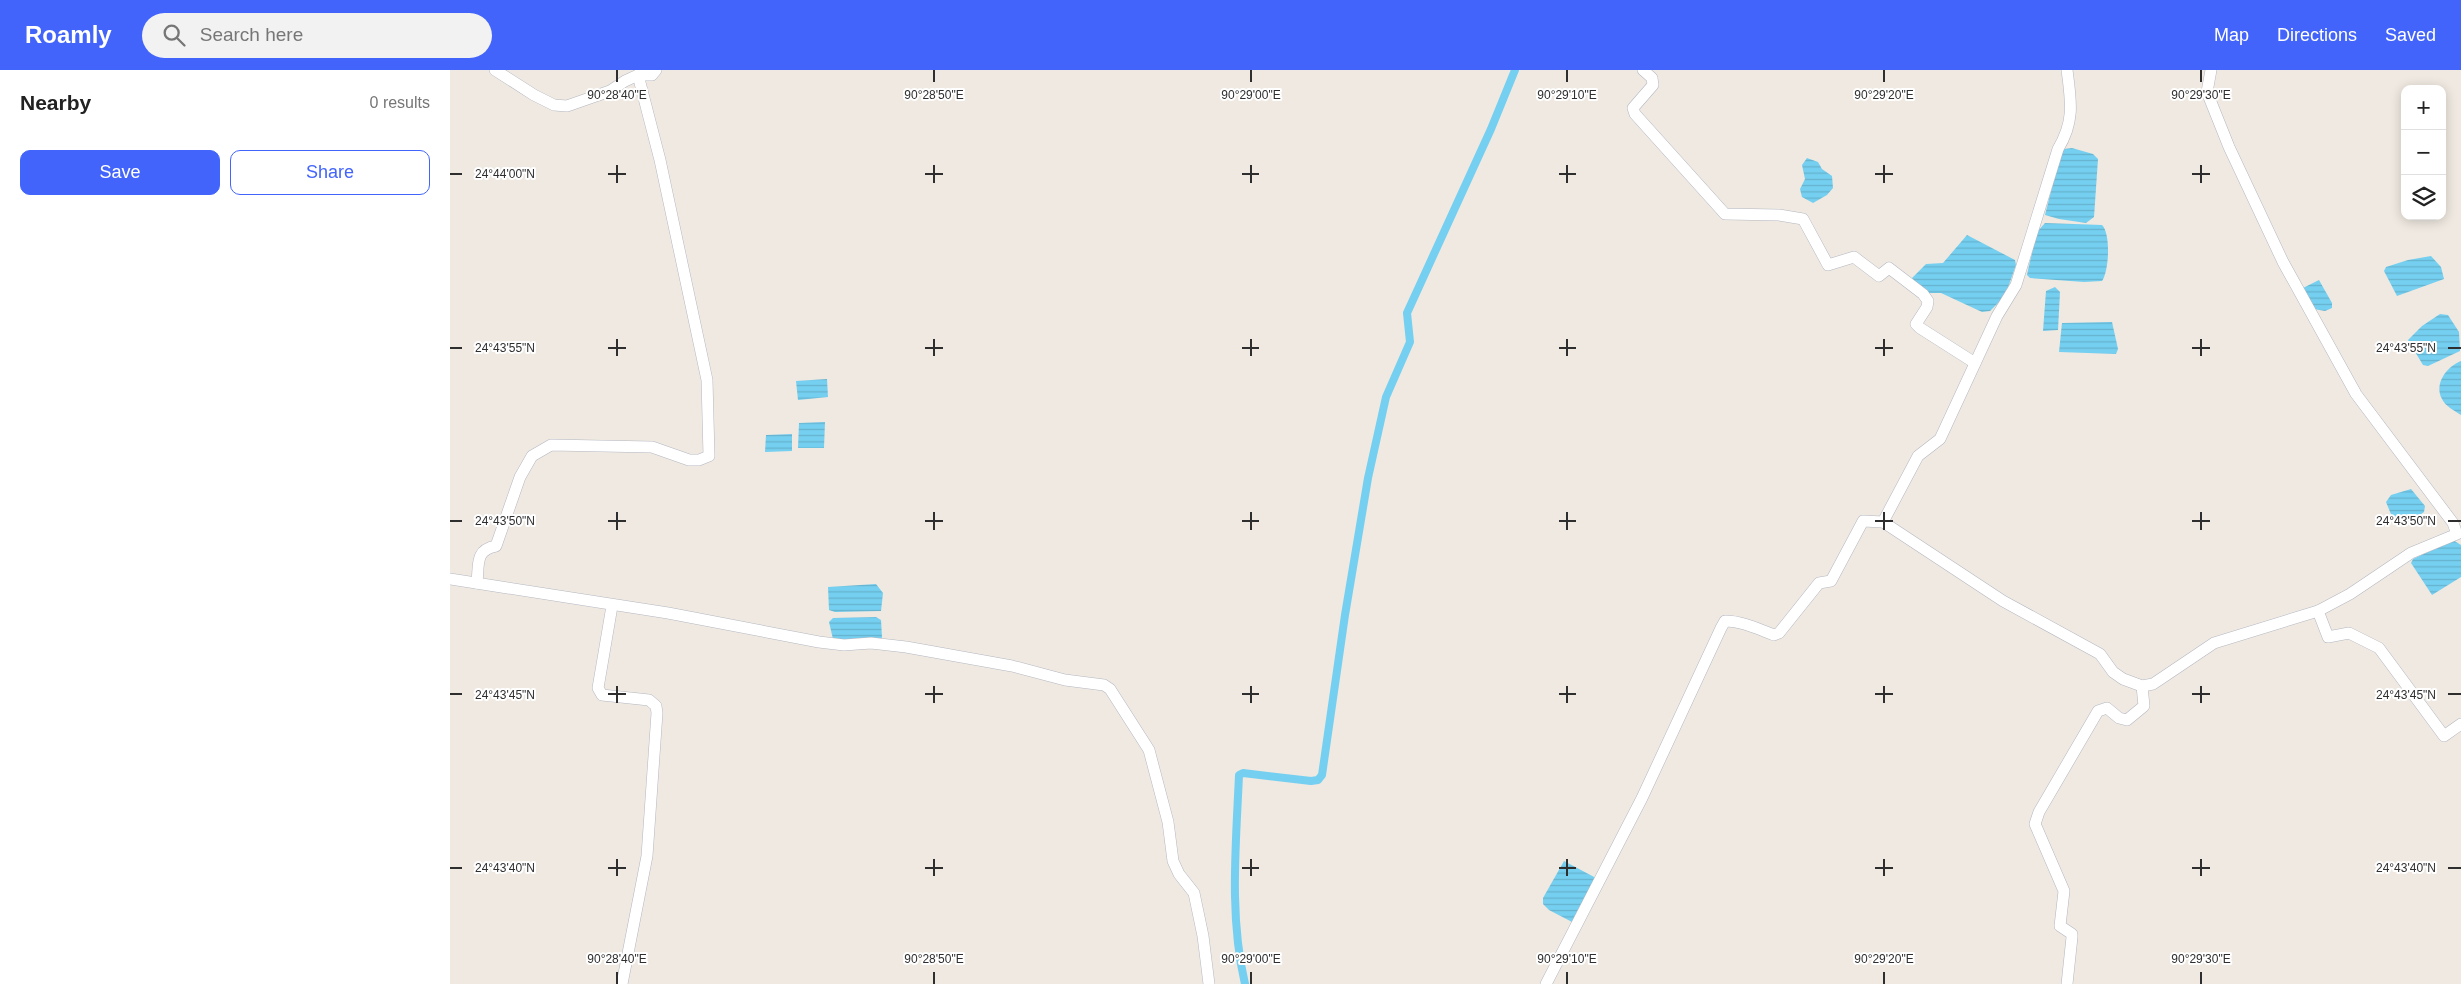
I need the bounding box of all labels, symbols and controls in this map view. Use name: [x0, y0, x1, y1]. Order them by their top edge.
search box: [142, 13, 492, 58]
text: Roamly: [25, 21, 112, 48]
icon: search: [160, 21, 188, 49]
text: Search here: [200, 24, 303, 45]
text: Map: [2214, 25, 2249, 45]
text: Directions: [2277, 25, 2357, 45]
text: Saved: [2385, 25, 2436, 45]
map controls: [2401, 85, 2446, 220]
button: +: [2401, 85, 2446, 130]
text: 90°28'40"E: [587, 88, 647, 102]
text: 90°28'50"E: [904, 88, 964, 102]
text: 90°29'00"E: [1221, 88, 1281, 102]
text: 90°29'10"E: [1537, 88, 1597, 102]
text: 90°29'20"E: [1854, 88, 1914, 102]
text: 90°29'30"E: [2171, 88, 2231, 102]
text: Nearby: [20, 91, 91, 114]
text: 0 results: [370, 94, 430, 111]
button: −: [2401, 130, 2446, 175]
button: Save: [20, 150, 220, 195]
button: Share: [230, 150, 430, 195]
text: 24°44'00"N: [475, 167, 535, 181]
button: layers: [2401, 175, 2446, 220]
text: 24°43'55"N: [475, 341, 535, 355]
text: 24°43'55"N: [2376, 341, 2436, 355]
text: 24°43'50"N: [475, 514, 535, 528]
text: 24°43'50"N: [2376, 514, 2436, 528]
text: 24°43'45"N: [475, 688, 535, 702]
text: 24°43'45"N: [2376, 688, 2436, 702]
text: 24°43'40"N: [475, 861, 535, 875]
text: 24°43'40"N: [2376, 861, 2436, 875]
text: 90°28'40"E: [587, 952, 647, 966]
text: 90°28'50"E: [904, 952, 964, 966]
text: 90°29'00"E: [1221, 952, 1281, 966]
text: 90°29'10"E: [1537, 952, 1597, 966]
text: 90°29'20"E: [1854, 952, 1914, 966]
text: 90°29'30"E: [2171, 952, 2231, 966]

